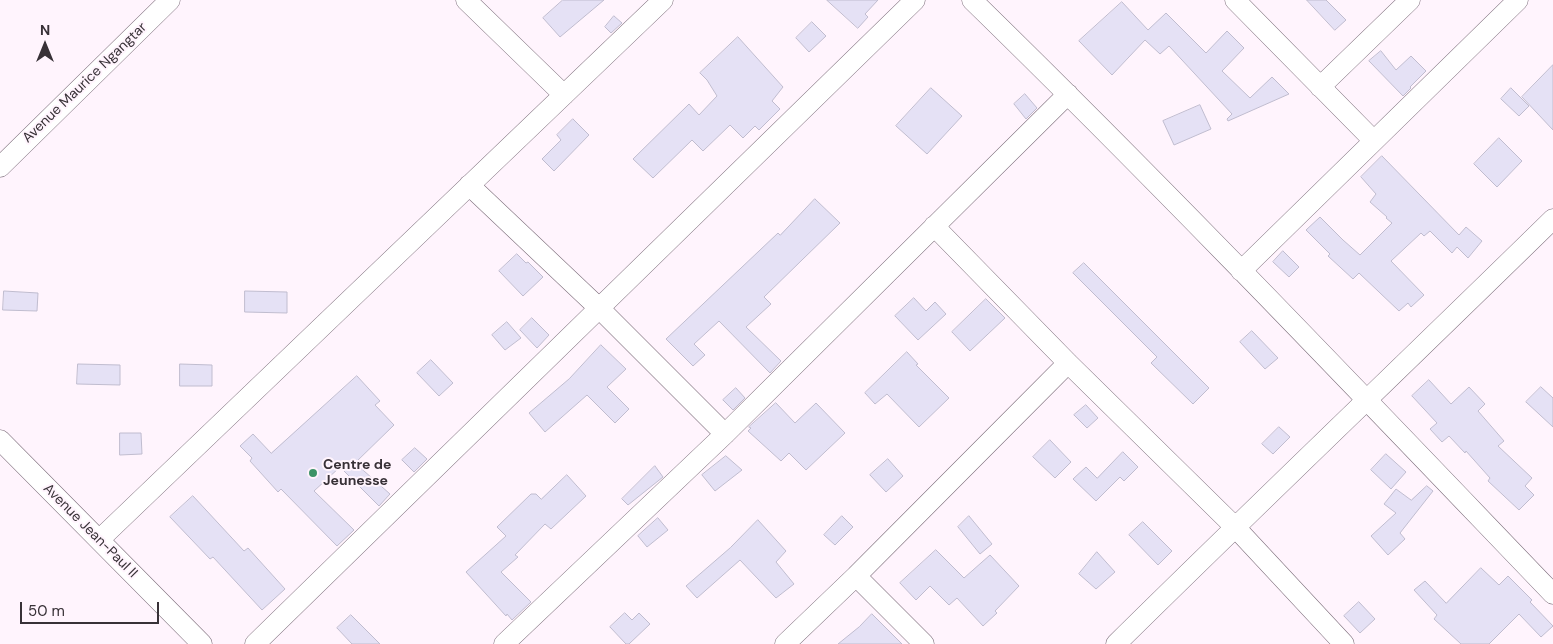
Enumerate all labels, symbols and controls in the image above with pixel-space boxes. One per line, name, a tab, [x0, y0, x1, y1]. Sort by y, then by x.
street label: Avenue Maurice Ngangtar	[19, 19, 151, 147]
north arrow	[20, 20, 70, 70]
place label: Centre de Jeunesse	[323, 457, 391, 490]
marker: Centre de Jeunesse	[307, 467, 319, 479]
street label: Avenue Jean-Paul II	[39, 480, 141, 582]
scale bar	[22, 592, 161, 624]
text: 50 m	[28, 601, 65, 621]

